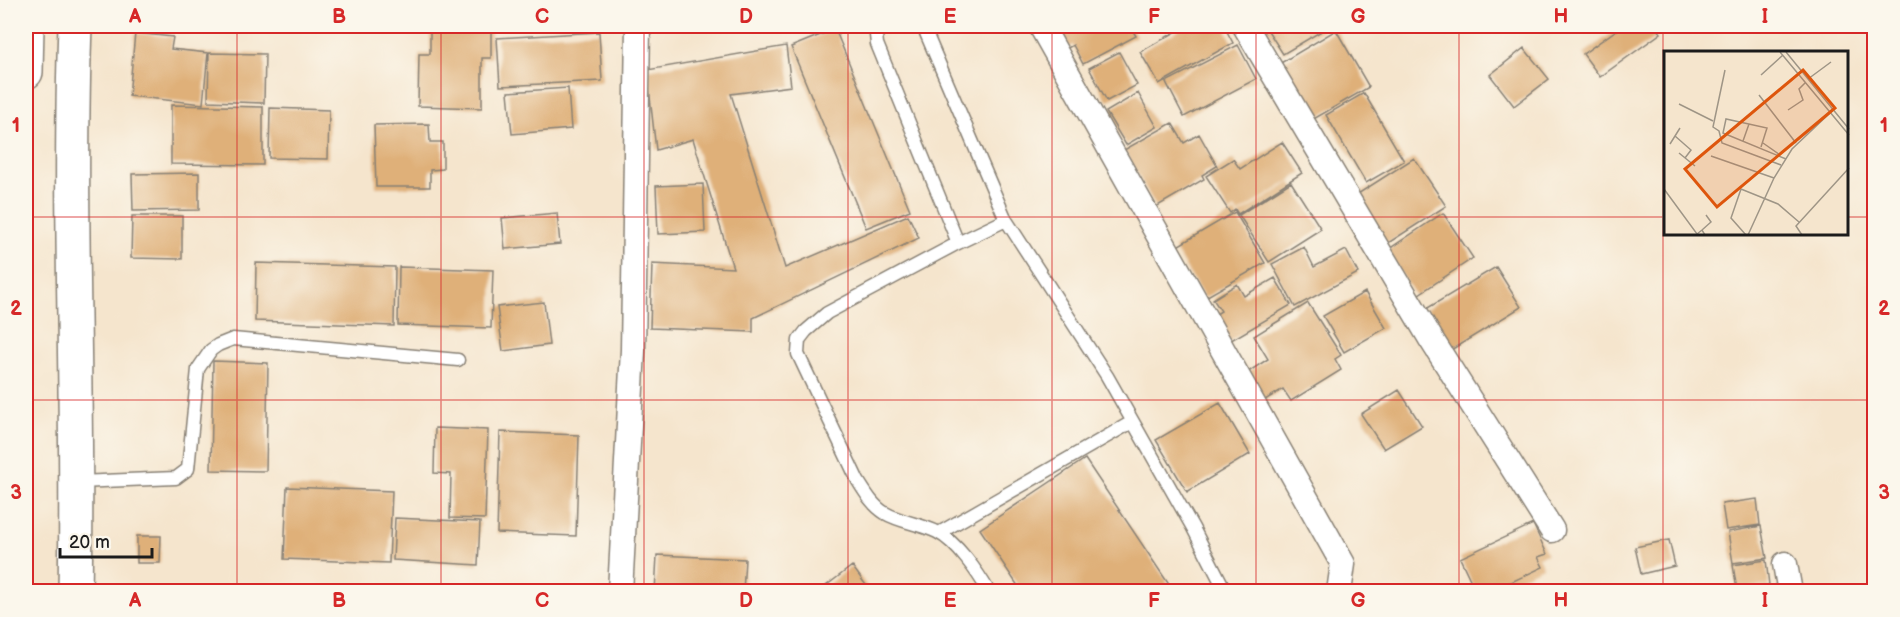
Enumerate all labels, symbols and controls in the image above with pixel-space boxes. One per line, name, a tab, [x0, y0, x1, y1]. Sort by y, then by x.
text: A	[128, 5, 142, 29]
text: B	[332, 5, 346, 29]
text: C	[535, 5, 549, 29]
text: D	[739, 5, 753, 29]
text: E	[944, 5, 957, 29]
text: F	[1148, 5, 1160, 29]
text: G	[1351, 5, 1366, 29]
text: H	[1554, 5, 1568, 29]
text: I	[1762, 5, 1768, 29]
inset map	[1664, 51, 1849, 236]
text: 1	[12, 114, 20, 138]
text: 1	[1880, 114, 1888, 138]
text: 2	[10, 297, 22, 321]
text: 2	[1878, 297, 1890, 321]
text: 3	[10, 481, 22, 505]
text: 3	[1878, 481, 1890, 505]
scale bar	[60, 521, 152, 559]
text: 20 m	[69, 532, 110, 553]
text: A	[128, 589, 142, 613]
text: B	[332, 589, 346, 613]
text: C	[535, 589, 549, 613]
text: D	[739, 589, 753, 613]
text: E	[944, 589, 957, 613]
text: F	[1148, 589, 1160, 613]
text: G	[1351, 589, 1366, 613]
text: H	[1554, 589, 1568, 613]
text: I	[1762, 589, 1768, 613]

